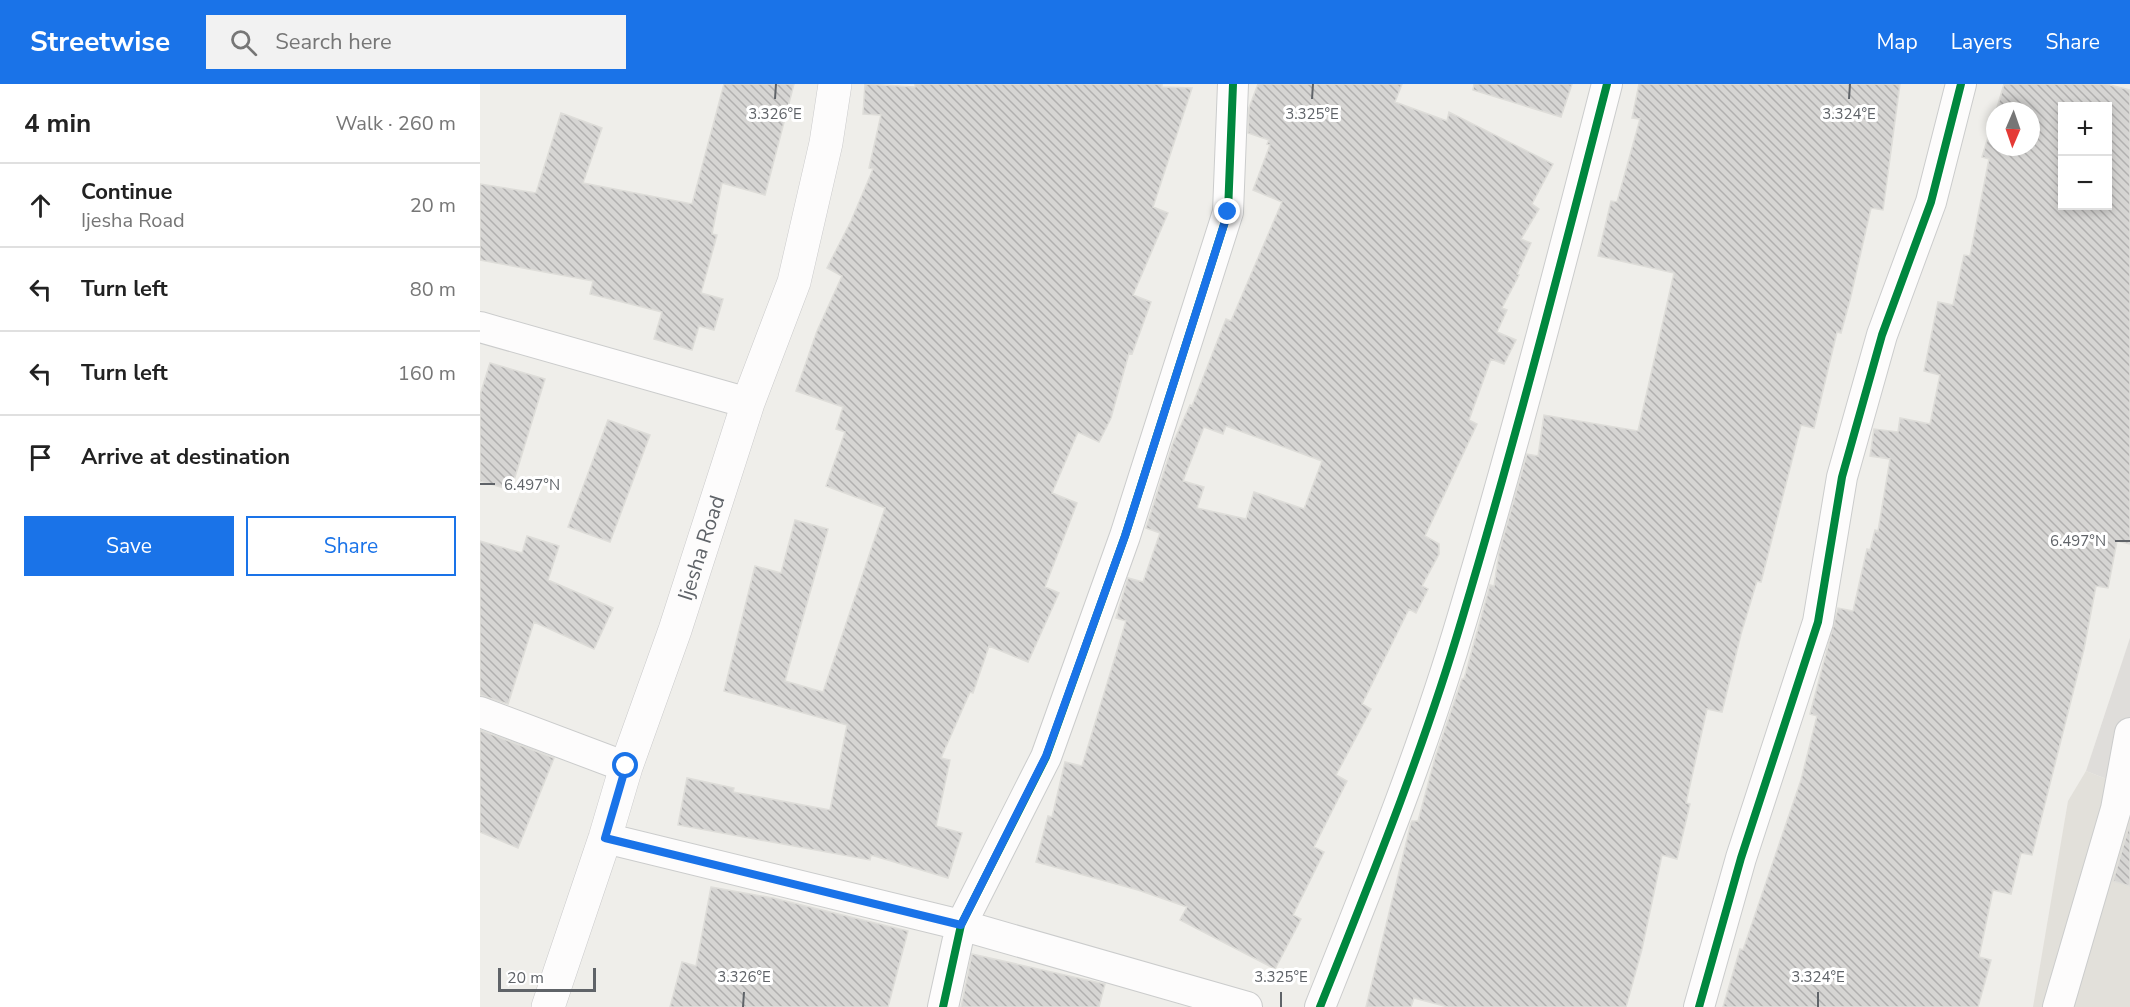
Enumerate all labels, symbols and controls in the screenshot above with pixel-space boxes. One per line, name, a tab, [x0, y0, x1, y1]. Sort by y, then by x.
search box	[206, 15, 626, 69]
text: Streetwise	[30, 23, 170, 61]
icon: search	[227, 26, 260, 59]
text: Search here	[275, 27, 392, 57]
text: Map	[1876, 28, 1918, 56]
text: Layers	[1951, 28, 2012, 56]
text: Share	[2045, 28, 2100, 56]
north arrow	[1986, 102, 2040, 156]
map controls	[2058, 102, 2112, 210]
button: +	[2058, 102, 2112, 156]
text: 3.326°E	[748, 104, 802, 124]
text: 3.325°E	[1285, 104, 1339, 124]
text: 3.324°E	[1822, 104, 1876, 124]
text: 4 min	[24, 106, 91, 141]
text: Walk · 260 m	[336, 110, 456, 137]
button: −	[2058, 156, 2112, 210]
text: Continue	[81, 177, 172, 207]
icon: ahead	[24, 189, 57, 222]
text: 20 m	[410, 192, 456, 219]
route end	[1214, 198, 1240, 224]
text: Ijesha Road	[81, 207, 185, 234]
icon: left	[24, 273, 57, 306]
text: Turn left	[81, 274, 168, 304]
text: 80 m	[410, 276, 456, 303]
icon: left	[24, 357, 57, 390]
text: Turn left	[81, 358, 168, 388]
text: 160 m	[398, 360, 456, 387]
icon: arrive	[24, 441, 57, 474]
text: Arrive at destination	[81, 442, 290, 472]
text: 6.497°N	[504, 475, 560, 495]
street label: Ijesha Road	[671, 492, 731, 604]
button: Save	[24, 516, 234, 576]
button: Share	[246, 516, 456, 576]
text: 6.497°N	[2050, 531, 2106, 551]
route start	[612, 752, 638, 778]
scale bar	[498, 965, 596, 992]
text: 20 m	[507, 967, 544, 989]
text: 3.326°E	[717, 967, 771, 987]
text: 3.325°E	[1254, 967, 1308, 987]
text: 3.324°E	[1791, 967, 1845, 987]

